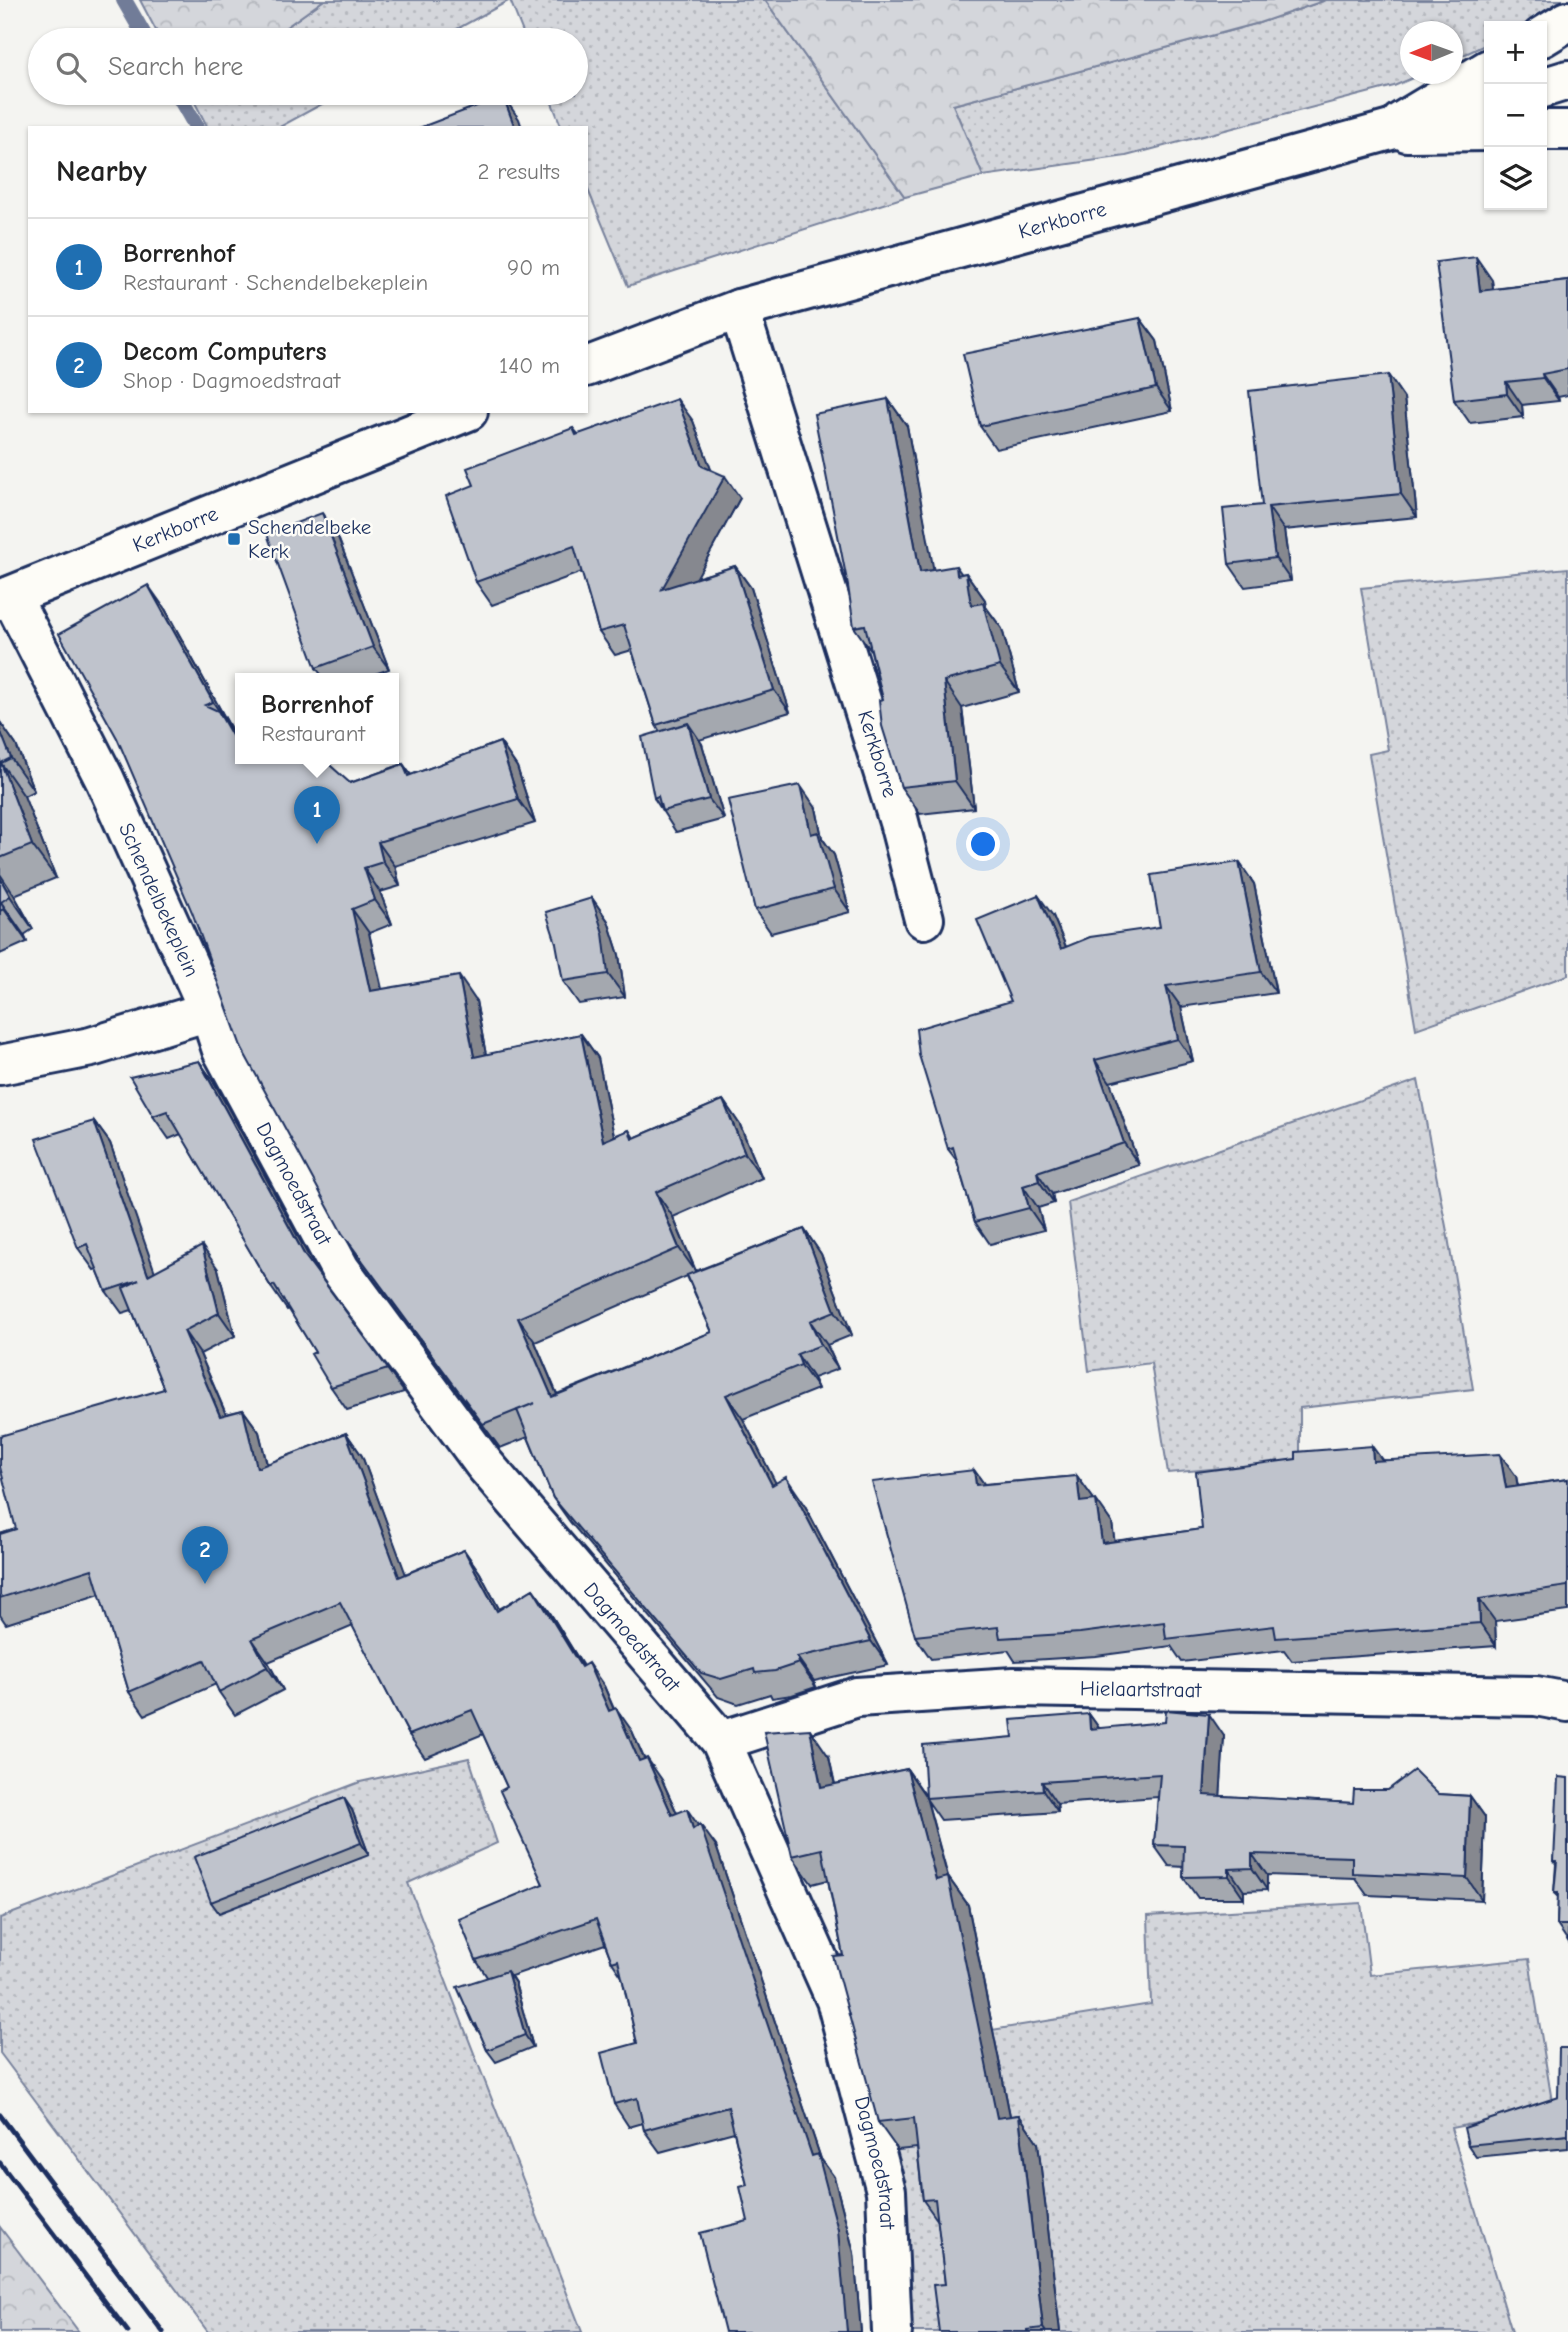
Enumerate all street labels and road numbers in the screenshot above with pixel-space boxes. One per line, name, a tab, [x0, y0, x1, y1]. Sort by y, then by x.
street label: Kerkborre	[1016, 197, 1109, 244]
street label: Kerkborre	[129, 501, 221, 557]
street label: Kerkborre	[853, 707, 903, 800]
street label: Schendelbekeplein	[114, 819, 204, 980]
street label: Dagmoedstraat	[251, 1118, 337, 1250]
street label: Dagmoedstraat	[579, 1578, 686, 1697]
street label: Hielaartstraat	[1080, 1676, 1203, 1702]
street label: Dagmoedstraat	[850, 2094, 900, 2231]

